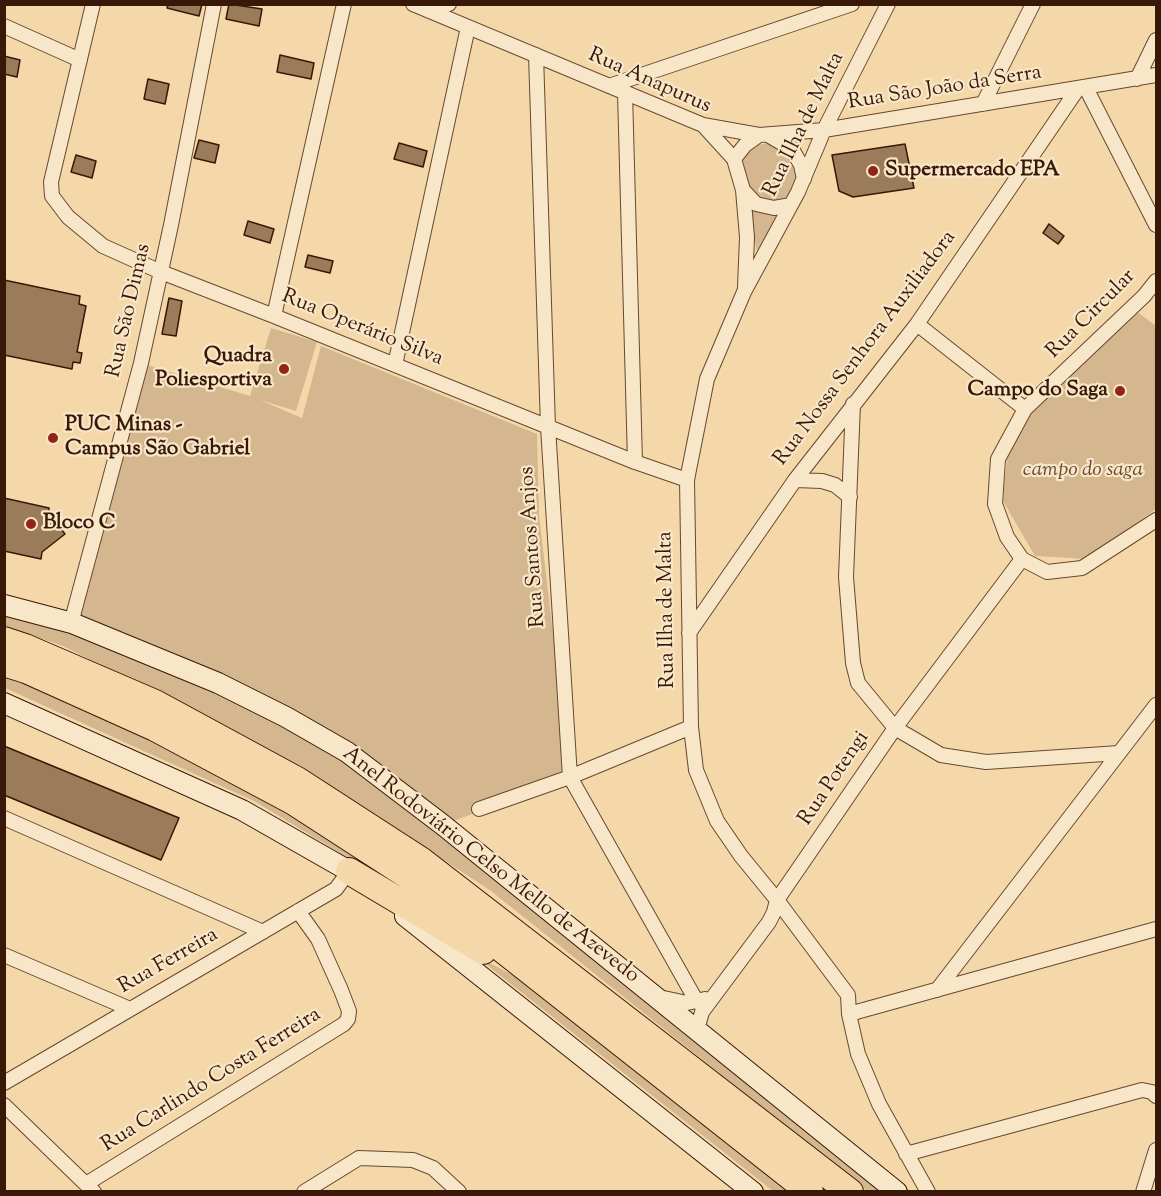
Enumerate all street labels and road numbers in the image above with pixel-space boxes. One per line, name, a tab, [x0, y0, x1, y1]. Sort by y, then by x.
street label: Rua Anapurus	[584, 44, 714, 120]
street label: Rua Ilha de Malta	[759, 49, 851, 201]
street label: Rua São João da Serra	[847, 61, 1043, 117]
street label: Rua Nossa Senhora Auxiliadora	[769, 227, 963, 471]
street label: Rua São Dimas	[102, 242, 158, 380]
street label: Rua Circular	[1042, 265, 1142, 365]
street label: Rua Operário Silva	[278, 285, 446, 373]
street label: Rua Santos Anjos	[516, 466, 552, 628]
street label: Rua Ilha de Malta	[654, 531, 682, 689]
street label: Rua Potengi	[794, 727, 876, 831]
street label: Anel Rodoviário Celso Mello de Azevedo	[337, 742, 643, 990]
street label: Rua Ferreira	[115, 923, 223, 1001]
street label: Rua Carlindo Costa Ferreira	[98, 1003, 326, 1159]

